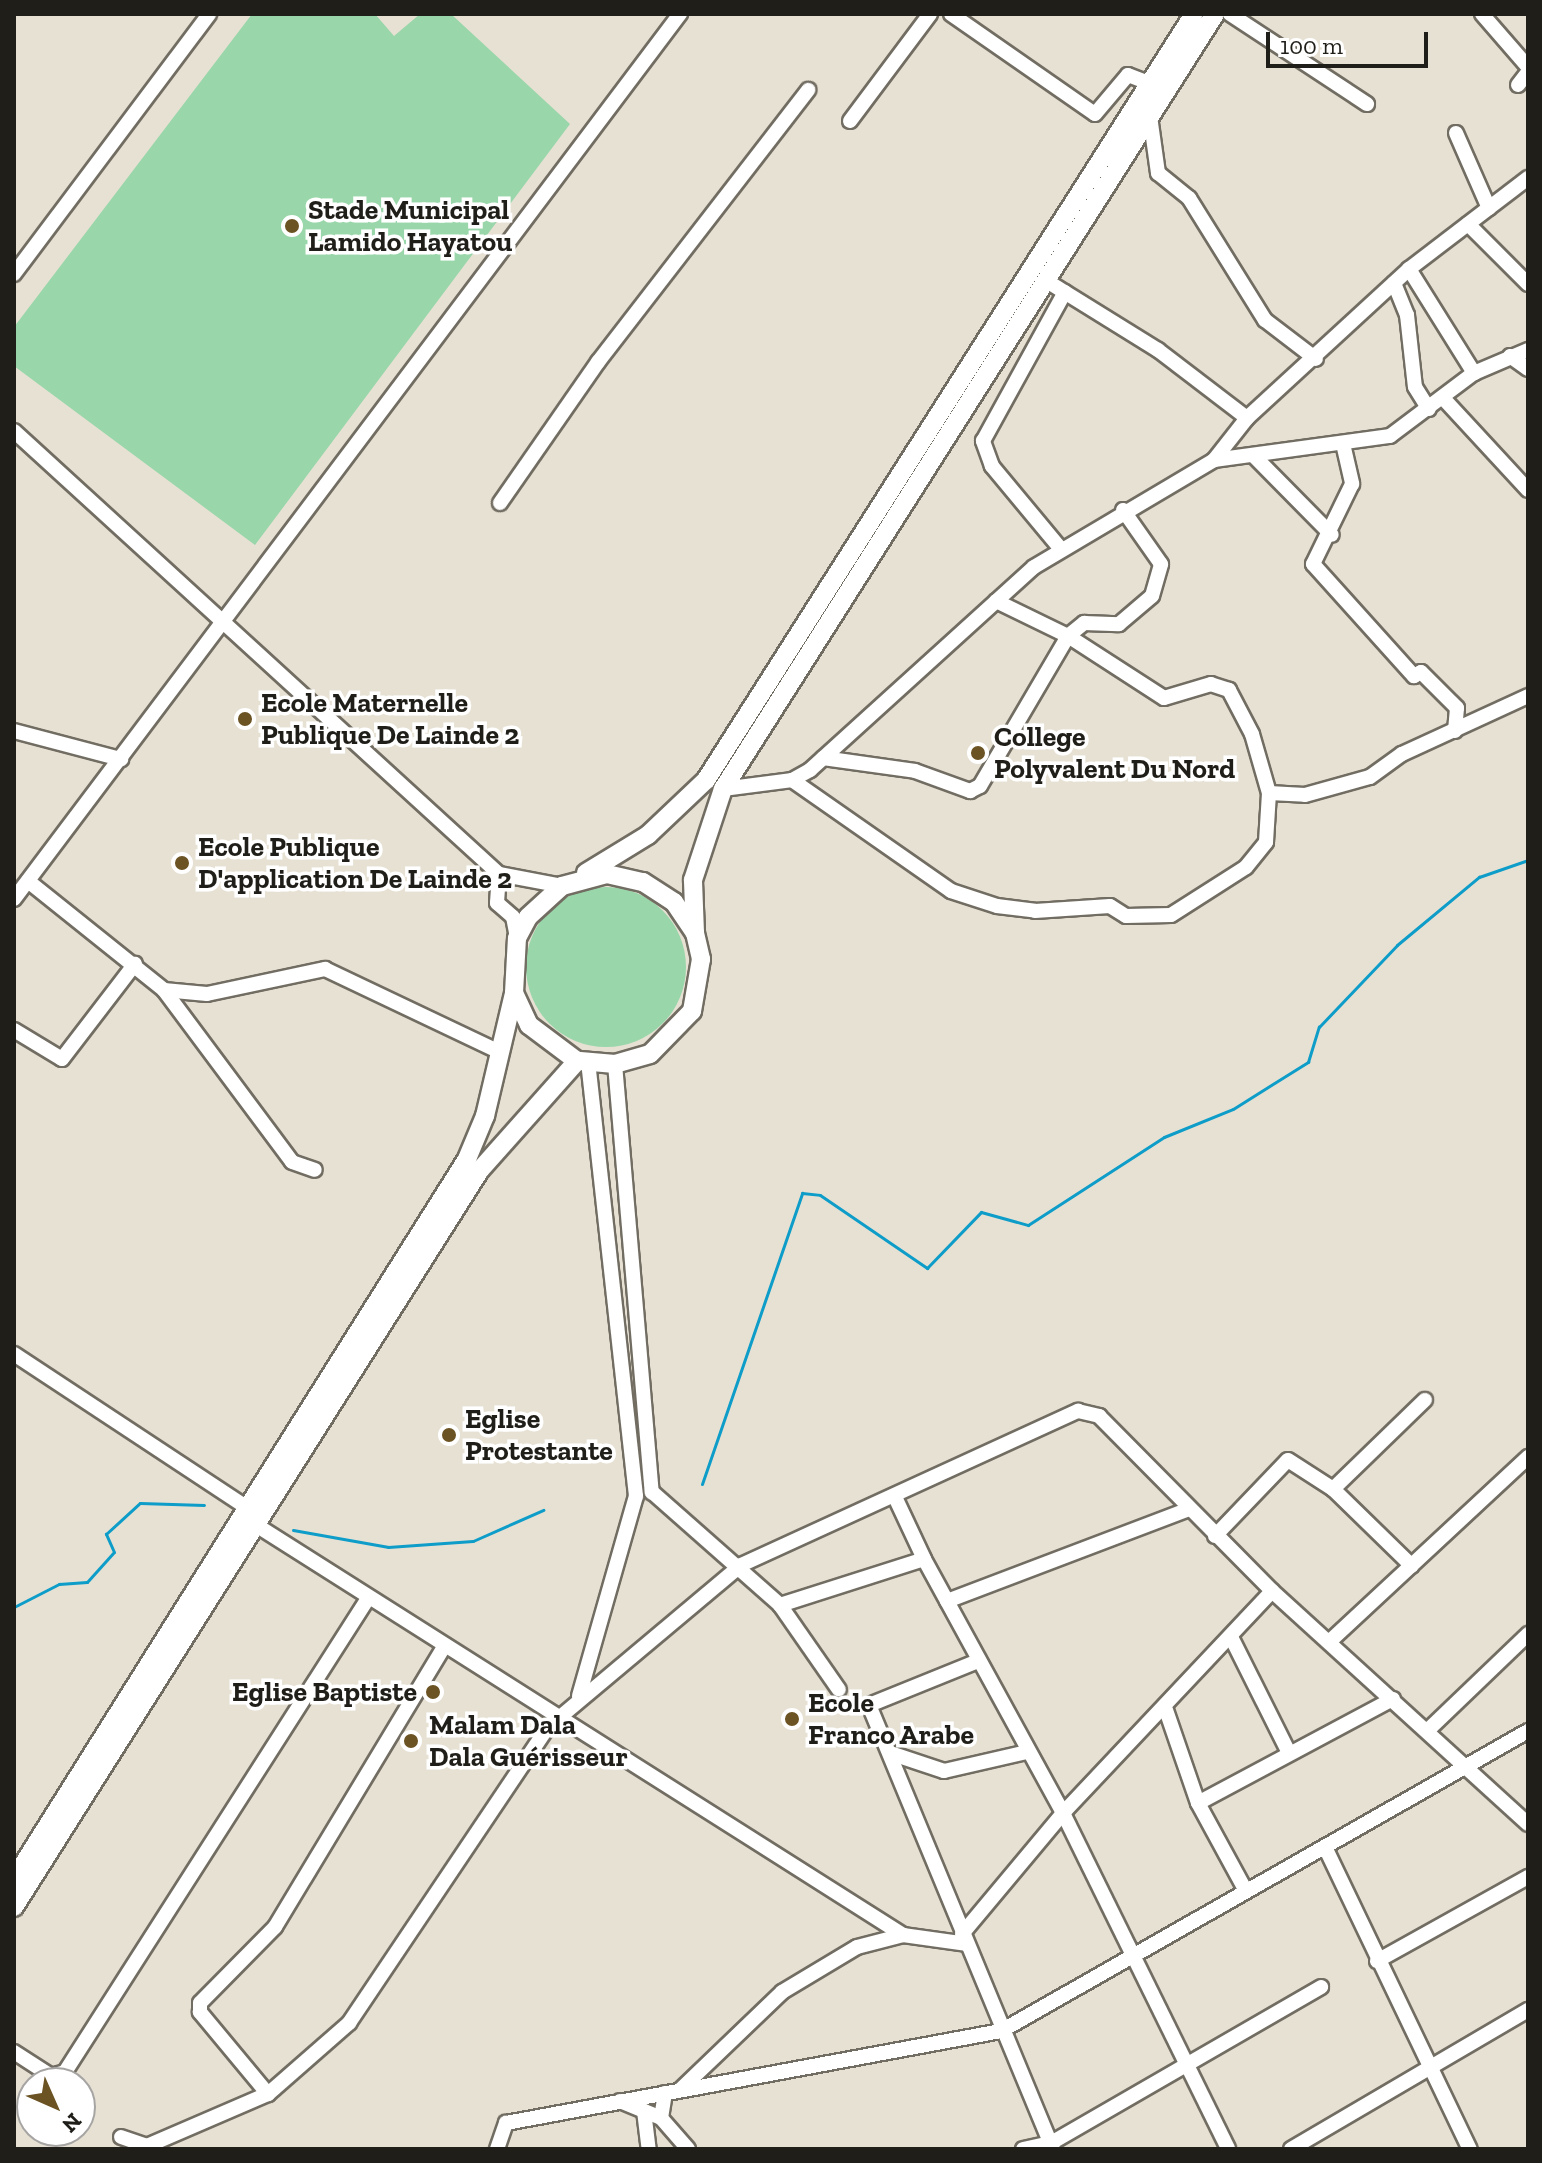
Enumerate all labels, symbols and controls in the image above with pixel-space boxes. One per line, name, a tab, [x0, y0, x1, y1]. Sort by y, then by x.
scale bar	[1270, 16, 1432, 66]
text: 100 m	[1280, 31, 1343, 60]
place label: Stade Municipal Lamido Hayatou	[308, 193, 512, 259]
marker: Stade Municipal Lamido Hayatou	[283, 217, 301, 235]
place label: Ecole Maternelle Publique De Lainde 2	[261, 686, 519, 752]
marker: Ecole Maternelle Publique De Lainde 2	[236, 710, 254, 728]
place label: College Polyvalent Du Nord	[994, 720, 1235, 786]
marker: College Polyvalent Du Nord	[969, 744, 987, 762]
place label: Ecole Publique D'application De Lainde 2	[198, 830, 512, 896]
marker: Ecole Publique D'application De Lainde 2	[173, 854, 191, 872]
place label: Eglise Protestante	[465, 1402, 613, 1468]
marker: Eglise Protestante	[440, 1426, 458, 1444]
place label: Eglise Baptiste	[232, 1675, 417, 1709]
marker: Eglise Baptiste	[424, 1683, 442, 1701]
place label: Ecole Franco Arabe	[808, 1686, 975, 1752]
place label: Malam Dala Dala Guérisseur	[429, 1708, 628, 1774]
marker: Ecole Franco Arabe	[783, 1710, 801, 1728]
marker: Malam Dala Dala Guérisseur	[400, 1730, 422, 1752]
north arrow	[16, 2067, 96, 2147]
text: N	[56, 2107, 87, 2138]

